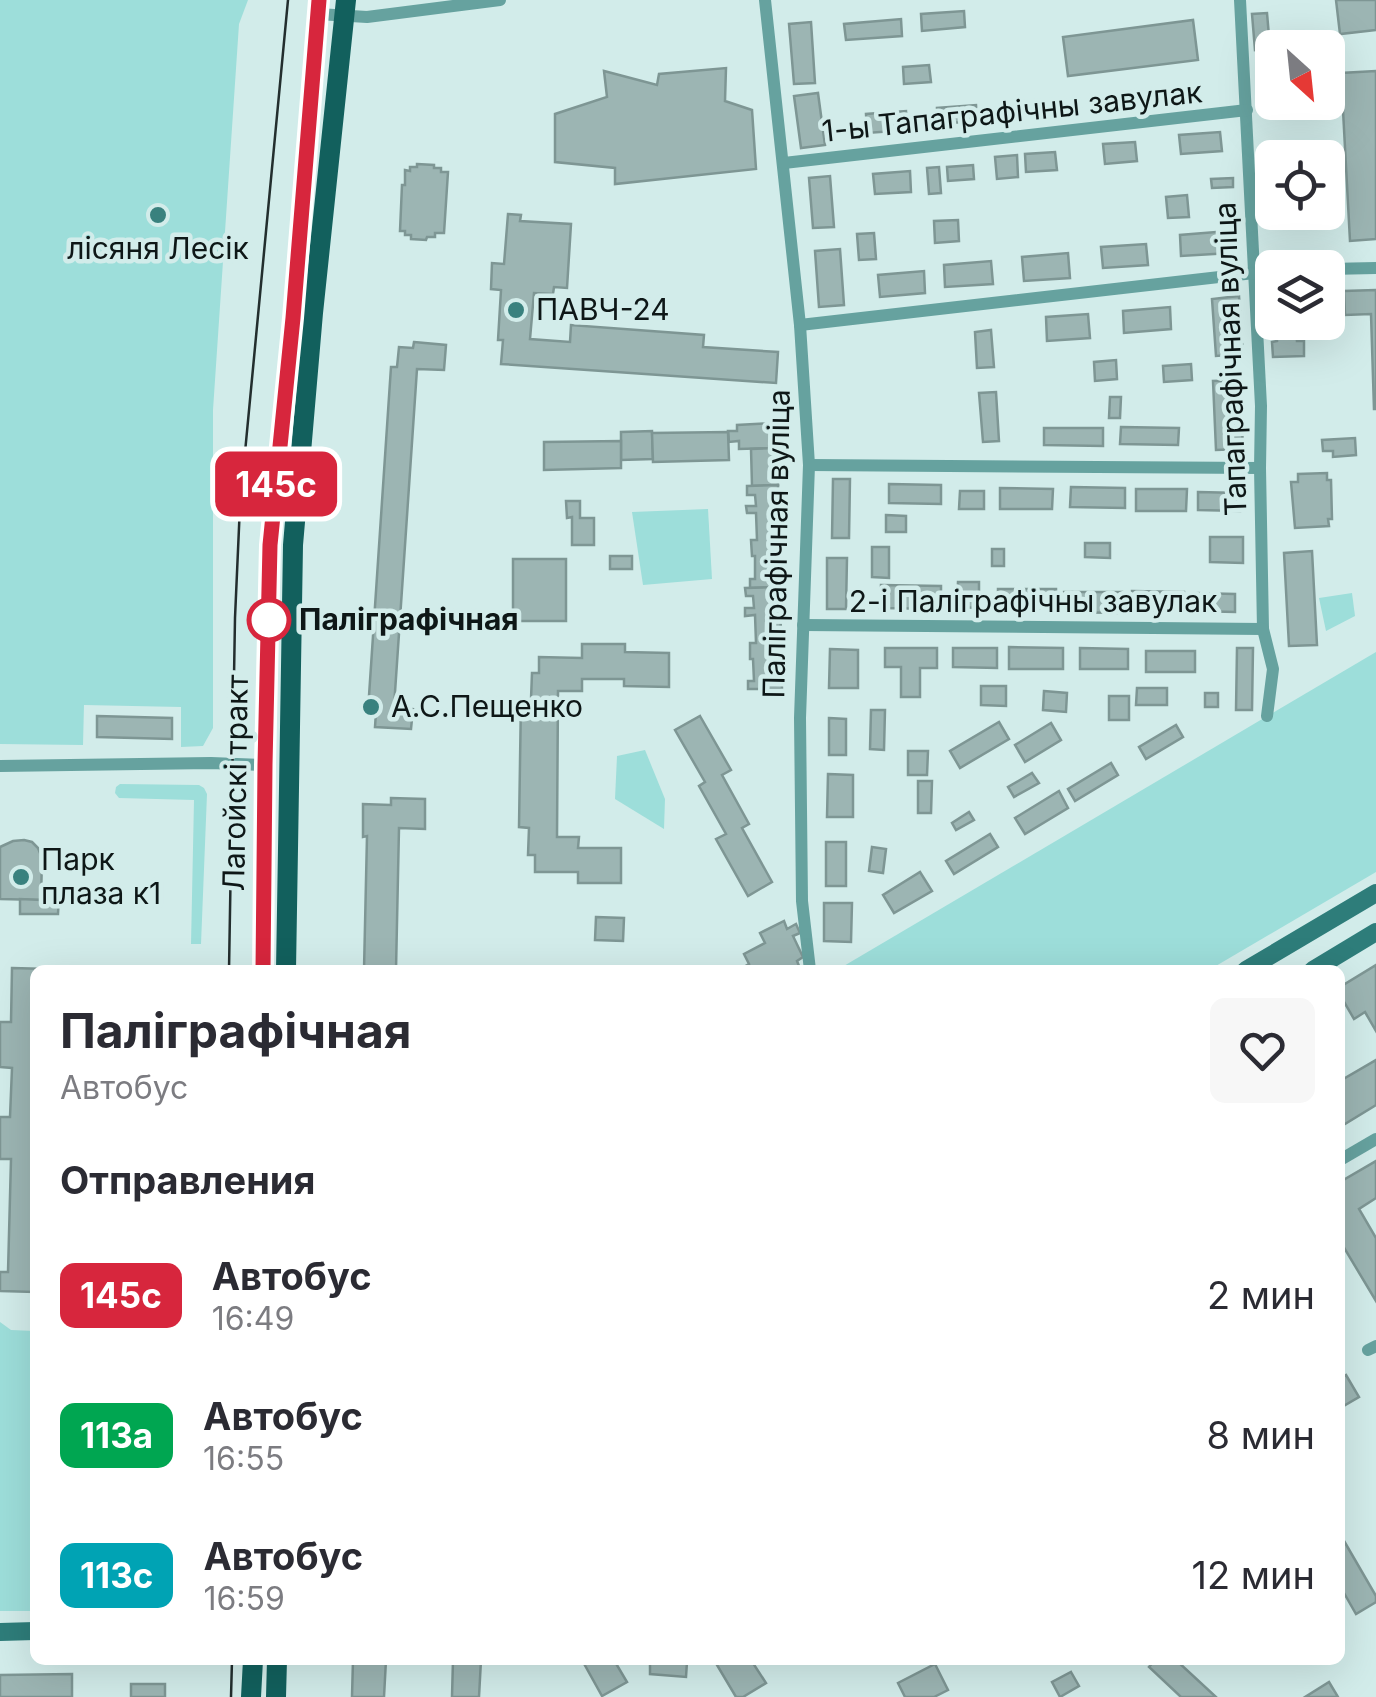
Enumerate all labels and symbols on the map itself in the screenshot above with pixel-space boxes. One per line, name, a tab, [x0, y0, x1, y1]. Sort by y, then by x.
north arrow	[1255, 30, 1345, 120]
street label: 1-ы Тапаграфічны завулак	[820, 73, 1204, 149]
street label: Тапаграфічная вуліца	[1207, 201, 1253, 517]
marker: лісяня Лесік	[147, 204, 169, 226]
place label: лісяня Лесік	[67, 230, 249, 266]
place label: ПАВЧ-24	[536, 291, 670, 327]
marker: ПАВЧ-24	[505, 299, 527, 321]
street label: Паліграфічная вуліца	[755, 389, 797, 699]
line badge: 145с	[206, 452, 346, 516]
street label: 2-і Паліграфічны завулак	[849, 583, 1217, 619]
marker: Паліграфічная	[248, 599, 290, 641]
place label: Паліграфічная	[299, 601, 519, 637]
street label: Лагойскі тракт	[215, 674, 255, 892]
place label: А.С.Пещенко	[391, 688, 583, 724]
marker: А.С.Пещенко	[360, 696, 382, 718]
place label: Парк плаза к1	[41, 841, 161, 911]
marker: Парк плаза к1	[10, 866, 32, 888]

